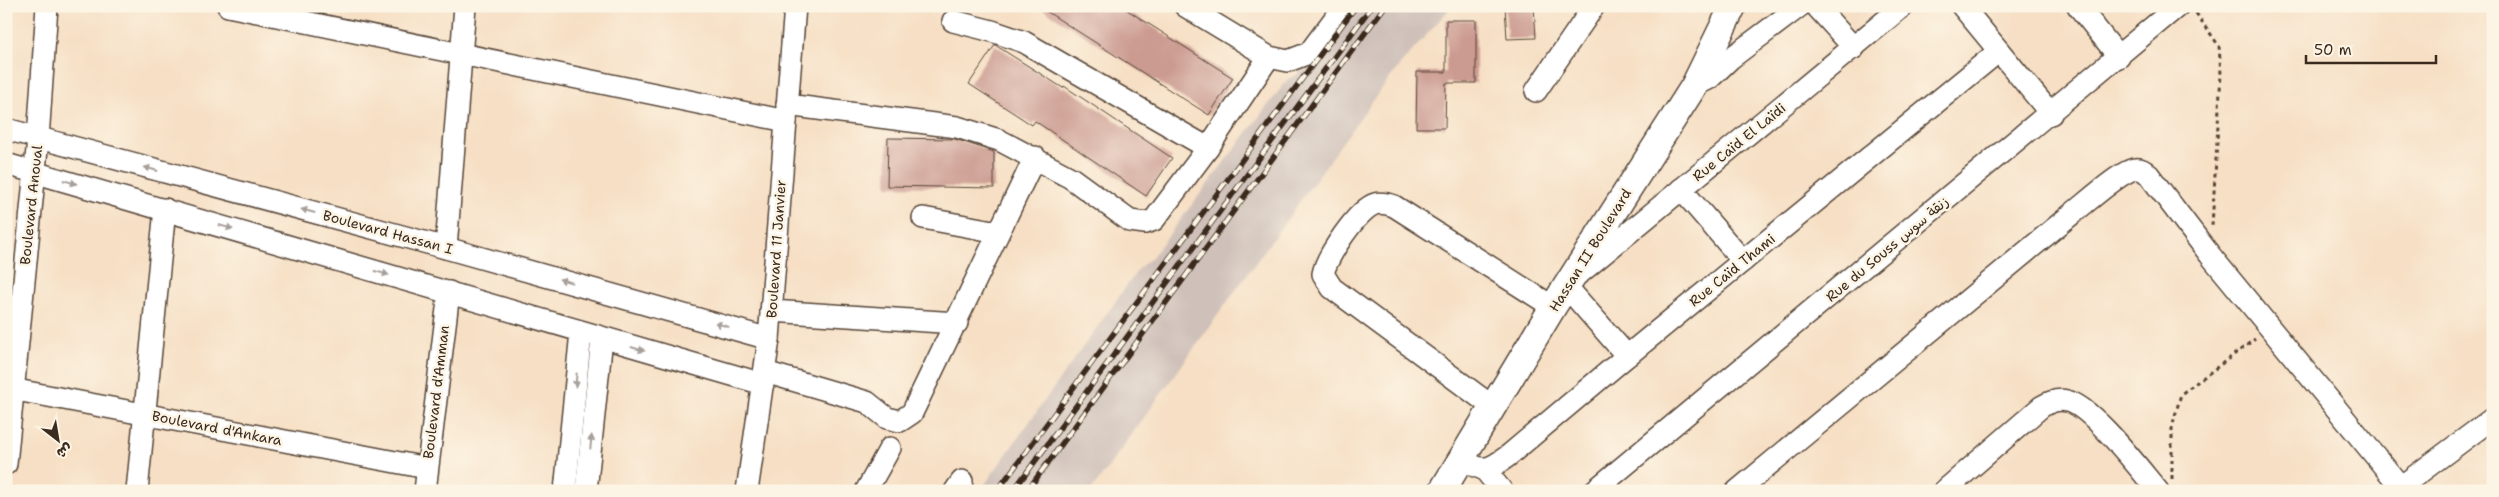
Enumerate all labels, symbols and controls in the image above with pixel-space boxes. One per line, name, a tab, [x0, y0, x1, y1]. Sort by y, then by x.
scale bar	[2306, 32, 2436, 64]
text: 50 m	[2314, 40, 2352, 60]
street label: Rue Caïd El Laïdi	[1689, 99, 1789, 185]
street label: Boulevard Anoual	[16, 144, 46, 266]
one-way arrow	[143, 165, 158, 173]
one-way arrow	[63, 178, 78, 186]
street label: Boulevard 11 Janvier	[762, 179, 790, 319]
street label: Hassan II Boulevard	[1545, 185, 1635, 315]
street label: Rue du Souss زنقة سوس	[1822, 192, 1952, 306]
street label: Boulevard Hassan I	[321, 206, 455, 258]
one-way arrow	[300, 207, 315, 215]
one-way arrow	[219, 224, 234, 232]
street label: Rue Caïd Thami	[1685, 230, 1779, 310]
one-way arrow	[374, 269, 390, 277]
one-way arrow	[558, 277, 573, 285]
one-way arrow	[715, 321, 730, 329]
street label: Boulevard d'Amman	[419, 324, 453, 460]
one-way arrow	[631, 345, 646, 353]
one-way arrow	[572, 373, 580, 389]
street label: Boulevard d'Ankara	[151, 407, 284, 449]
north arrow	[32, 414, 82, 464]
one-way arrow	[587, 434, 595, 450]
text: ش	[53, 439, 76, 463]

